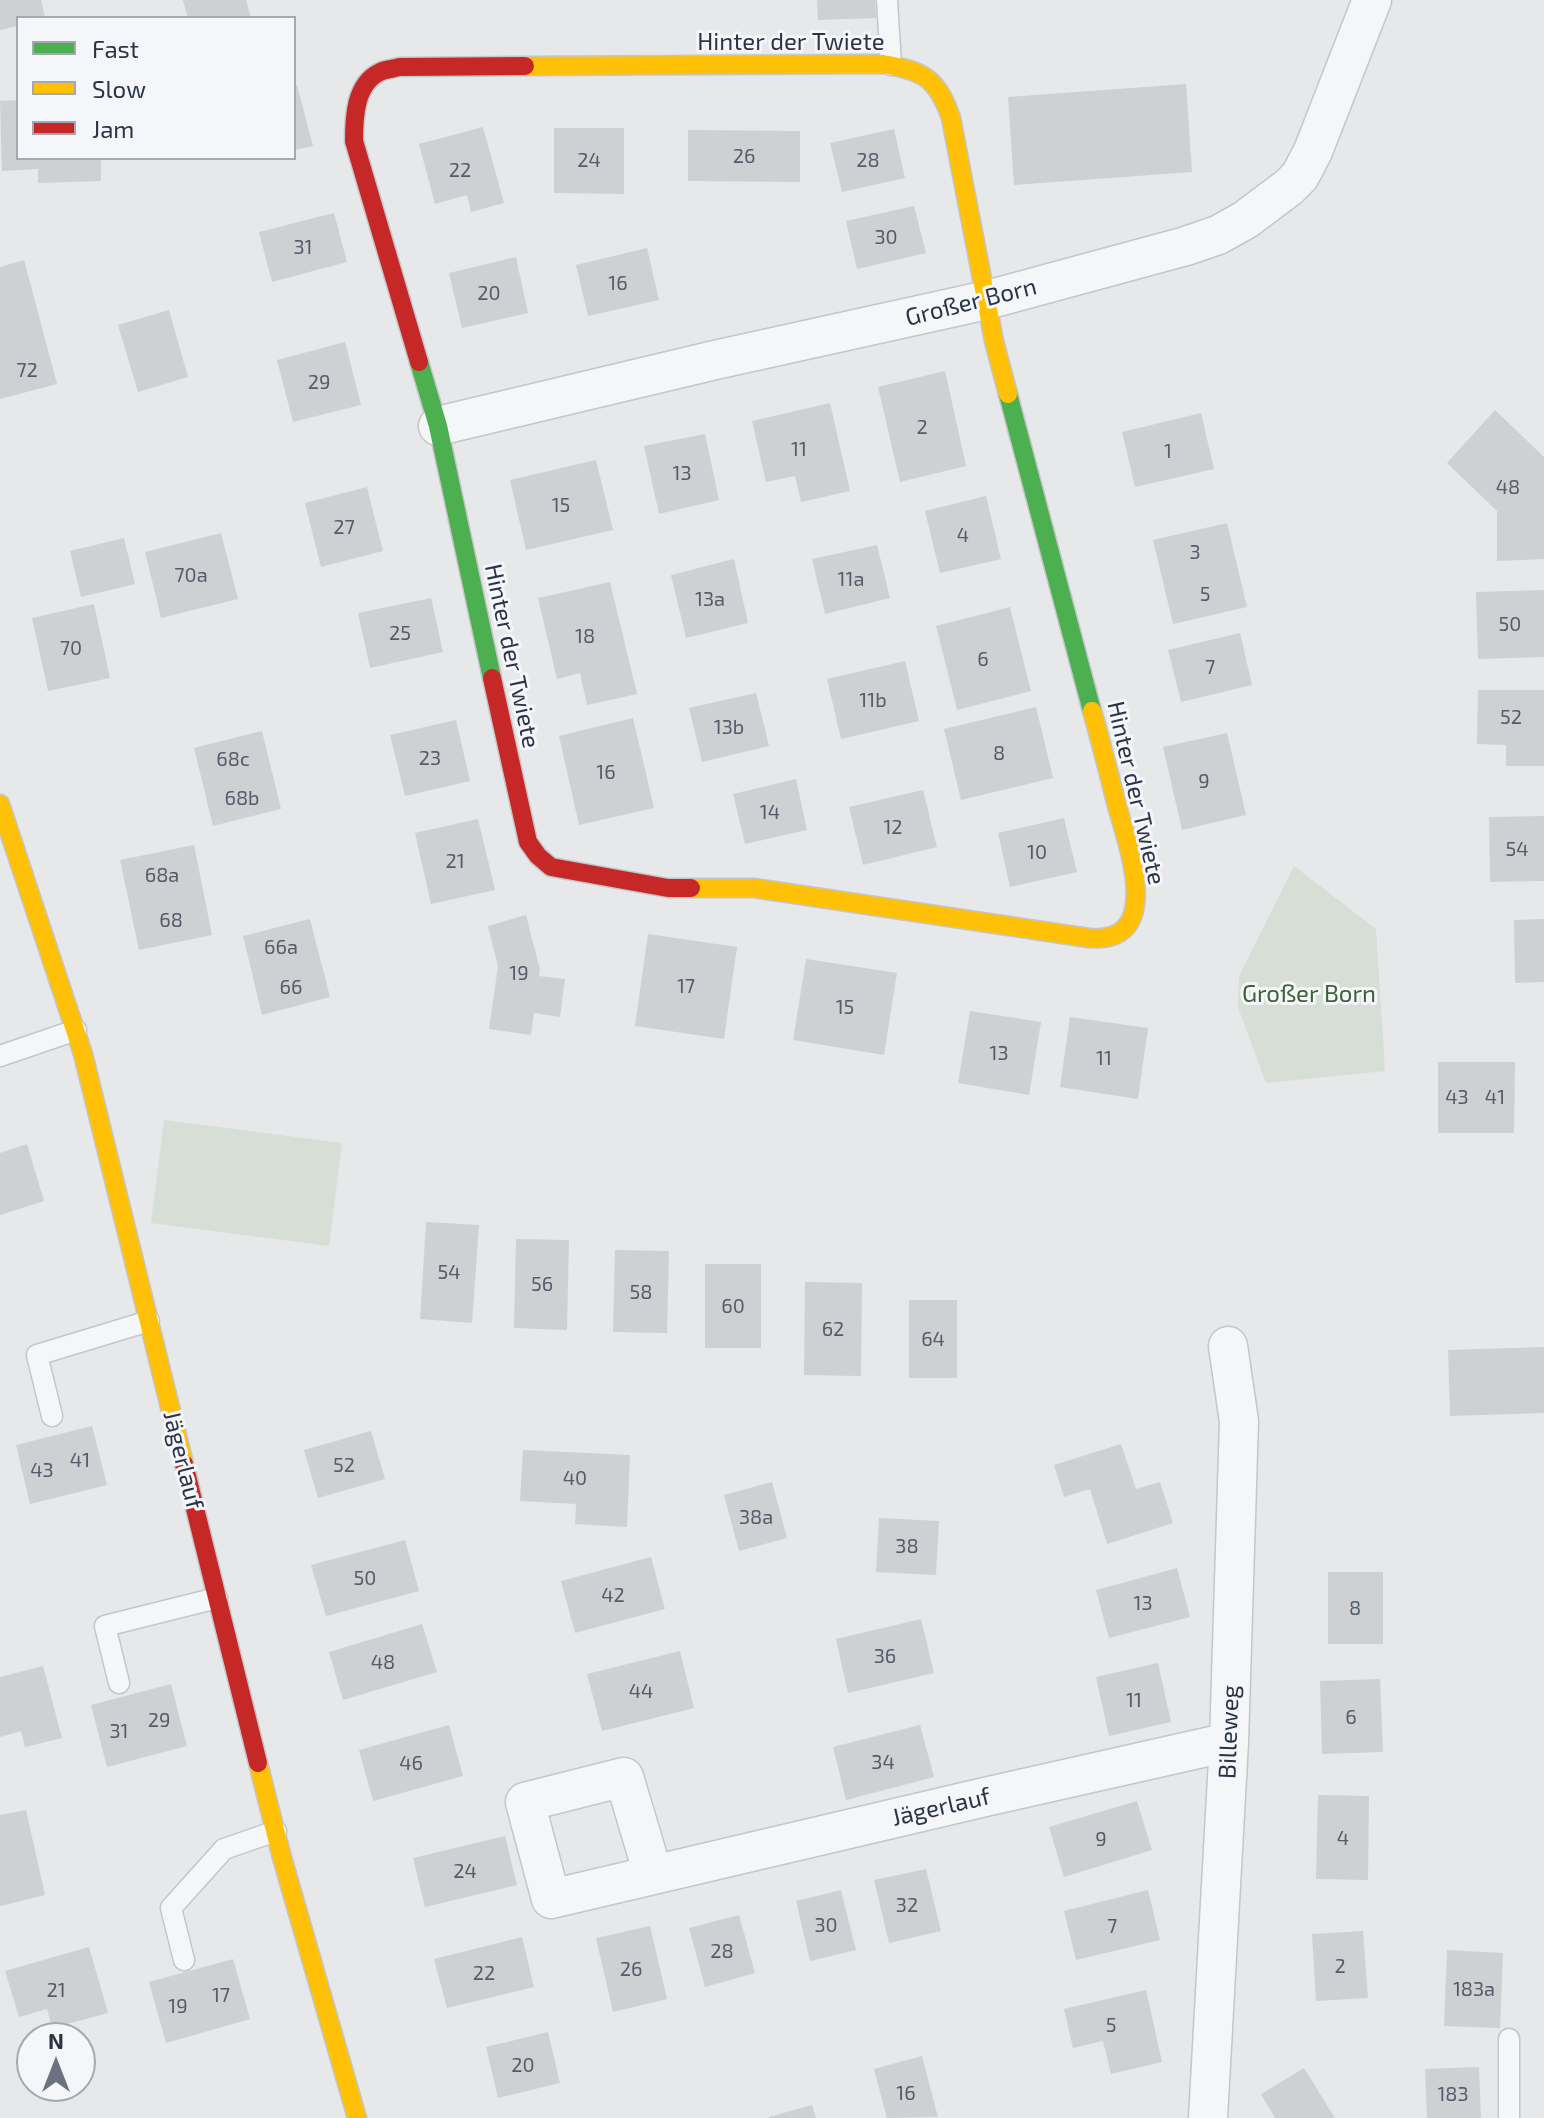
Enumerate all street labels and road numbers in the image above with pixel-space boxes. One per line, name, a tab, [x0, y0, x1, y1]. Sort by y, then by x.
street label: Hinter der Twiete	[697, 28, 885, 56]
street label: Großer Born	[902, 272, 1040, 332]
street label: Hinter der Twiete	[478, 561, 546, 751]
street label: Hinter der Twiete	[1101, 698, 1171, 888]
street label: Jägerlauf	[157, 1408, 209, 1512]
street label: Billeweg	[1213, 1685, 1245, 1779]
street label: Jägerlauf	[889, 1782, 993, 1832]

